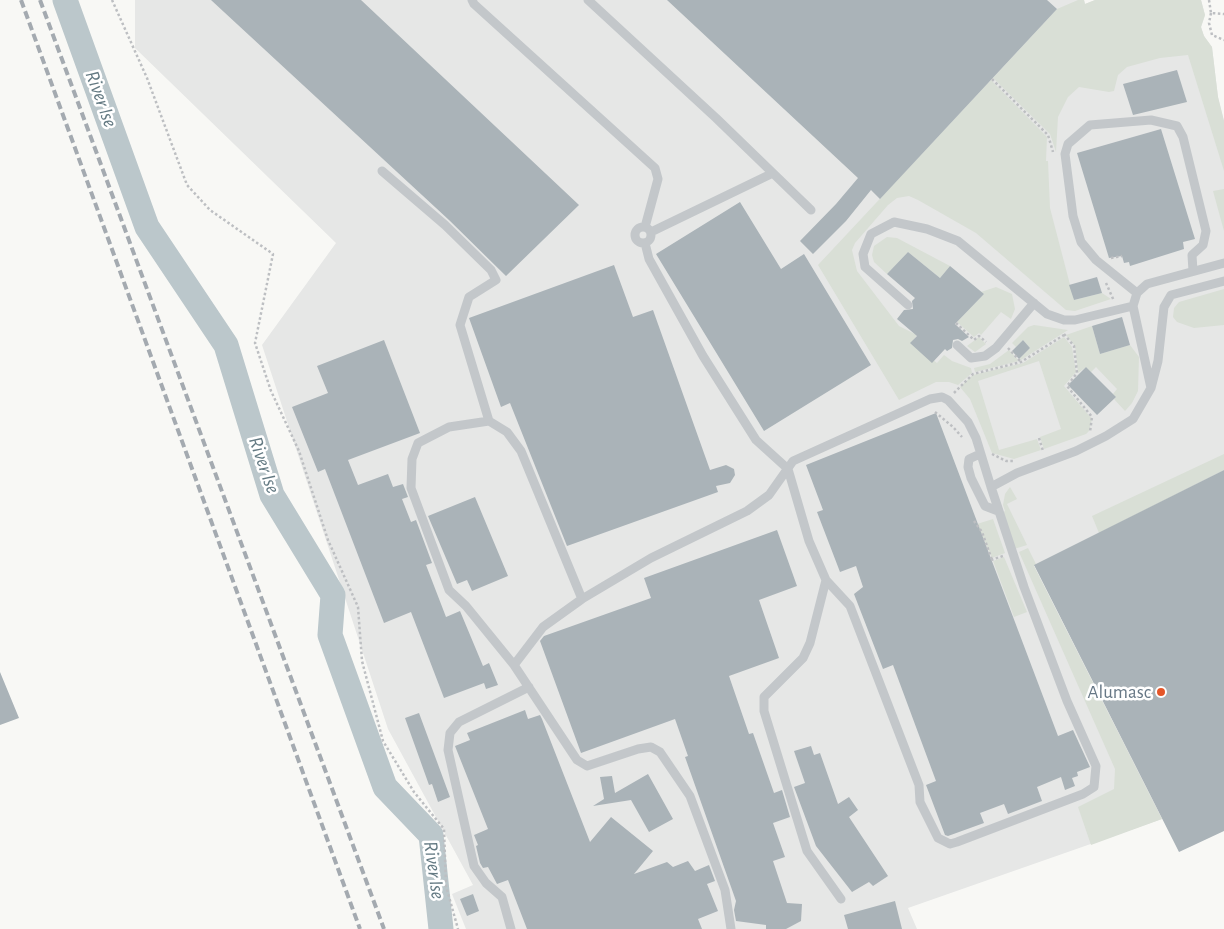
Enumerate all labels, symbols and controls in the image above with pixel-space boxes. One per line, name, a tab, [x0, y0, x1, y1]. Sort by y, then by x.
water label: River Ise	[80, 67, 122, 131]
water label: River Ise	[243, 433, 285, 497]
place label: Alumasc	[1088, 681, 1151, 703]
marker: Alumasc	[1155, 686, 1167, 698]
water label: River Ise	[418, 839, 450, 901]

